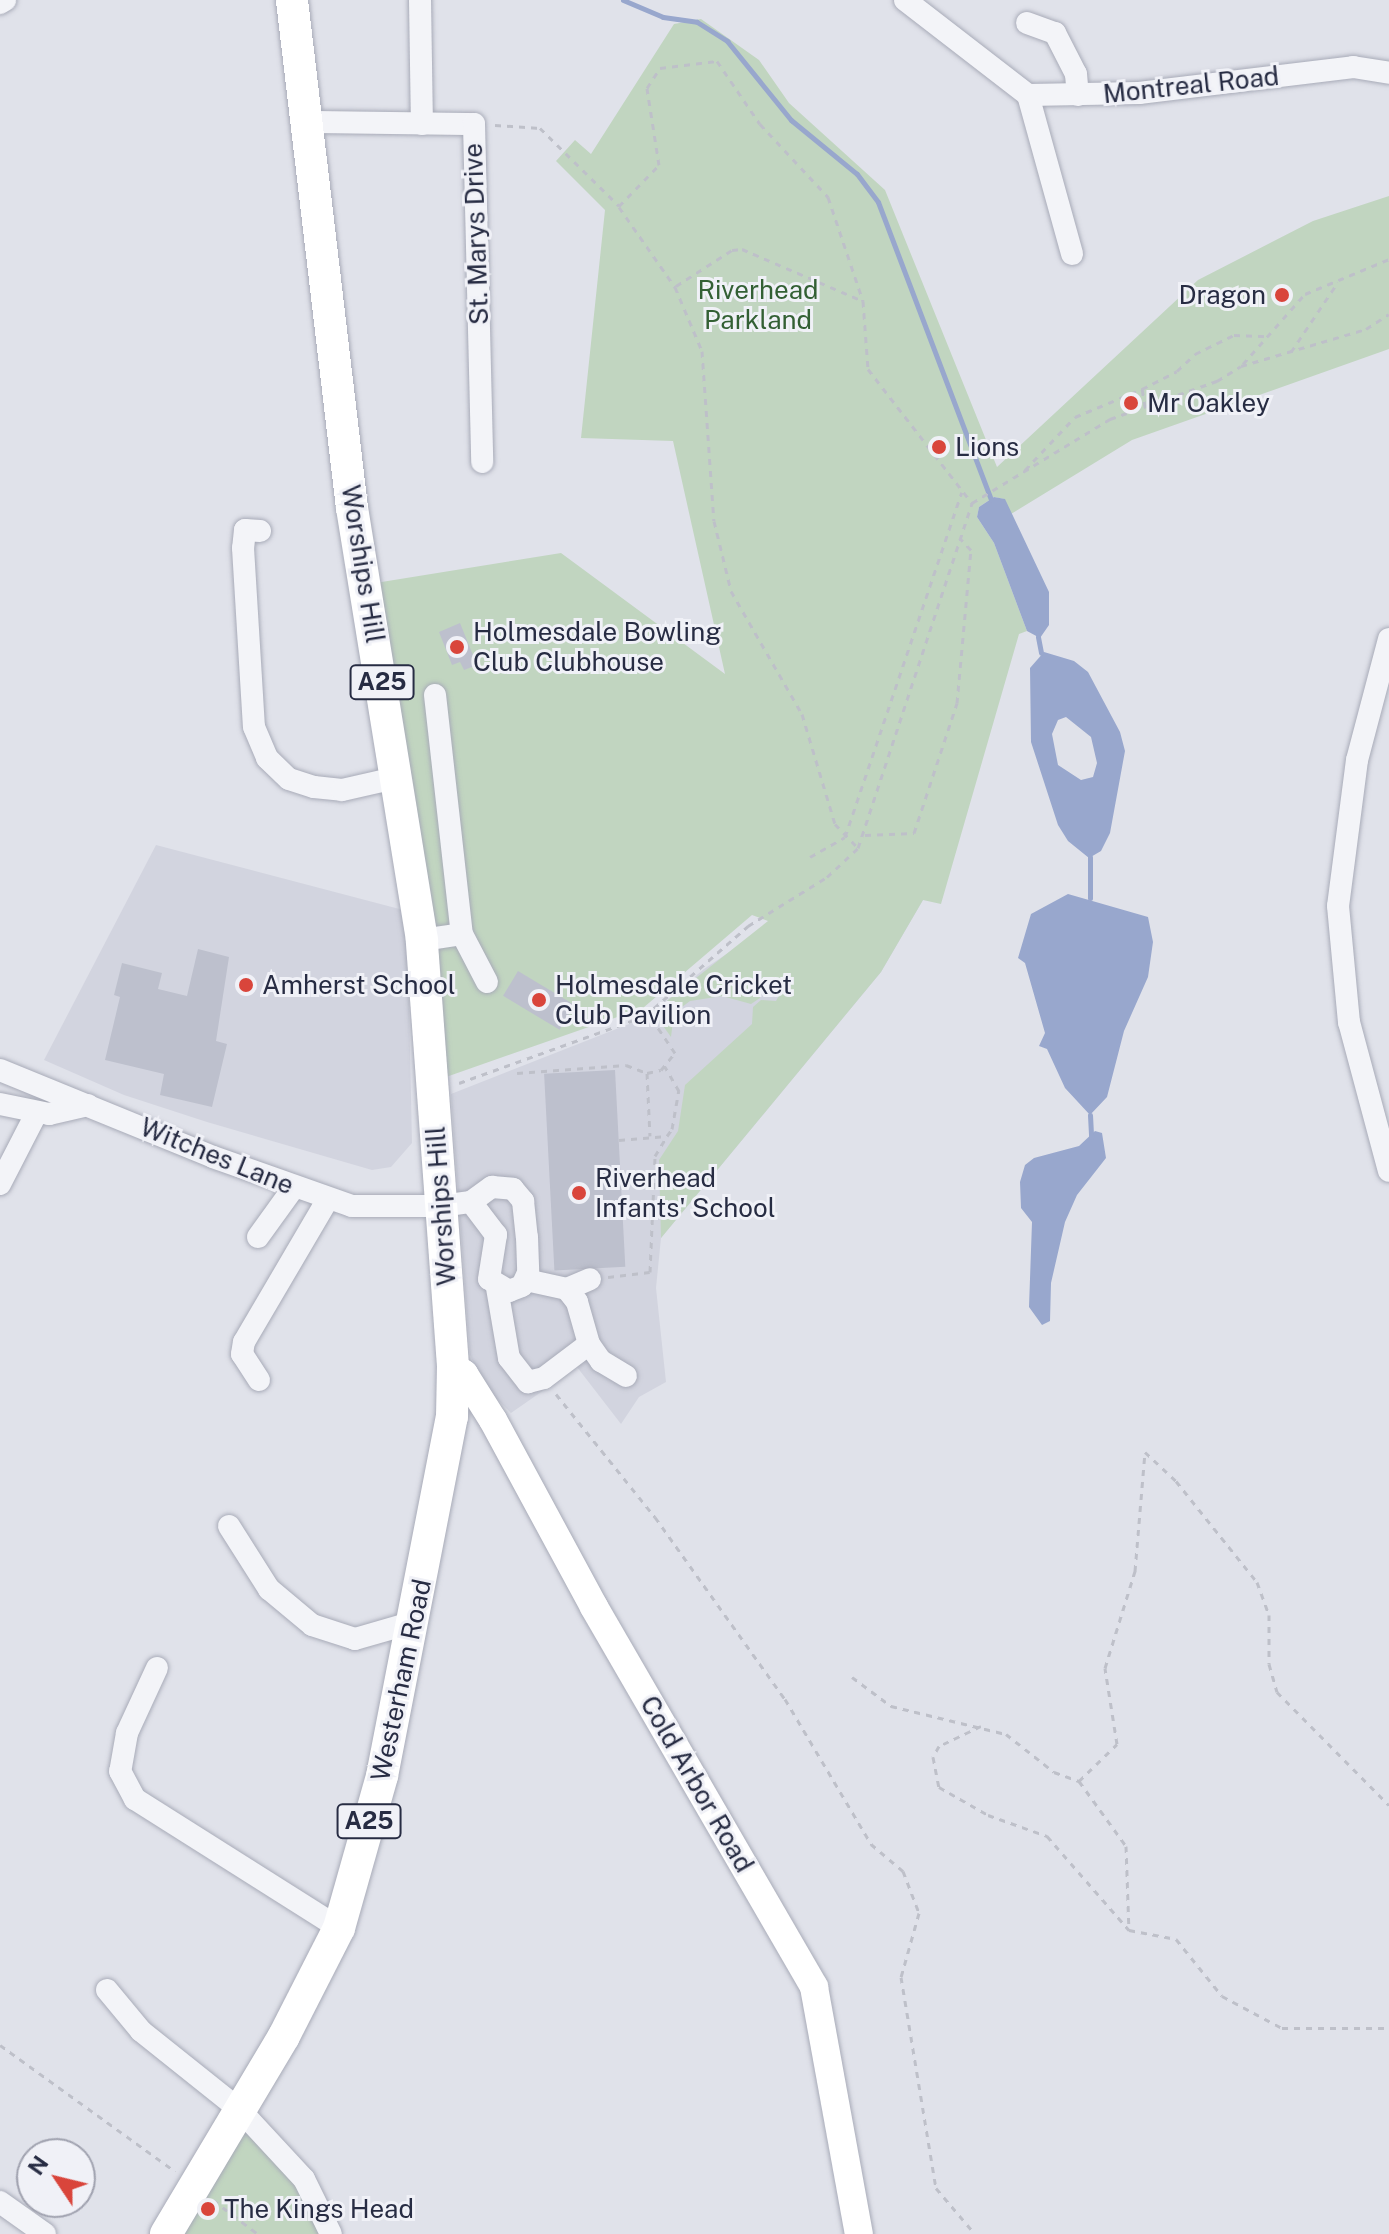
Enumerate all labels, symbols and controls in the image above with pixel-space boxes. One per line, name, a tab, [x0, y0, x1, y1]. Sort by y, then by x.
street label: Montreal Road	[1101, 60, 1281, 110]
street label: St. Marys Drive	[457, 142, 495, 326]
park label: Riverhead Parkland	[697, 274, 819, 336]
place label: Dragon	[1178, 279, 1266, 311]
marker: Dragon	[1273, 286, 1291, 304]
place label: Mr Oakley	[1147, 387, 1270, 419]
marker: Mr Oakley	[1122, 394, 1140, 412]
place label: Lions	[955, 431, 1019, 463]
marker: Lions	[930, 438, 948, 456]
street label: Worships Hill	[335, 483, 391, 645]
place label: Holmesdale Bowling Club Clubhouse	[473, 616, 722, 678]
marker: Holmesdale Bowling Club Clubhouse	[448, 638, 466, 656]
road number: A25	[348, 662, 416, 702]
place label: Amherst School	[262, 969, 456, 1001]
place label: Holmesdale Cricket Club Pavilion	[555, 969, 792, 1030]
marker: Amherst School	[237, 976, 255, 994]
marker: Holmesdale Cricket Club Pavilion	[530, 991, 548, 1009]
street label: Witches Lane	[136, 1111, 298, 1201]
street label: Worships Hill	[420, 1125, 462, 1287]
place label: Riverhead Infants' School	[595, 1162, 776, 1224]
marker: Riverhead Infants' School	[570, 1184, 588, 1202]
street label: Westerham Road	[364, 1576, 438, 1784]
street label: Cold Arbor Road	[634, 1690, 760, 1878]
road number: A25	[335, 1801, 403, 1841]
north arrow	[16, 2138, 96, 2218]
text: N	[22, 2151, 54, 2180]
place label: The Kings Head	[224, 2193, 414, 2225]
marker: The Kings Head	[199, 2200, 217, 2218]

